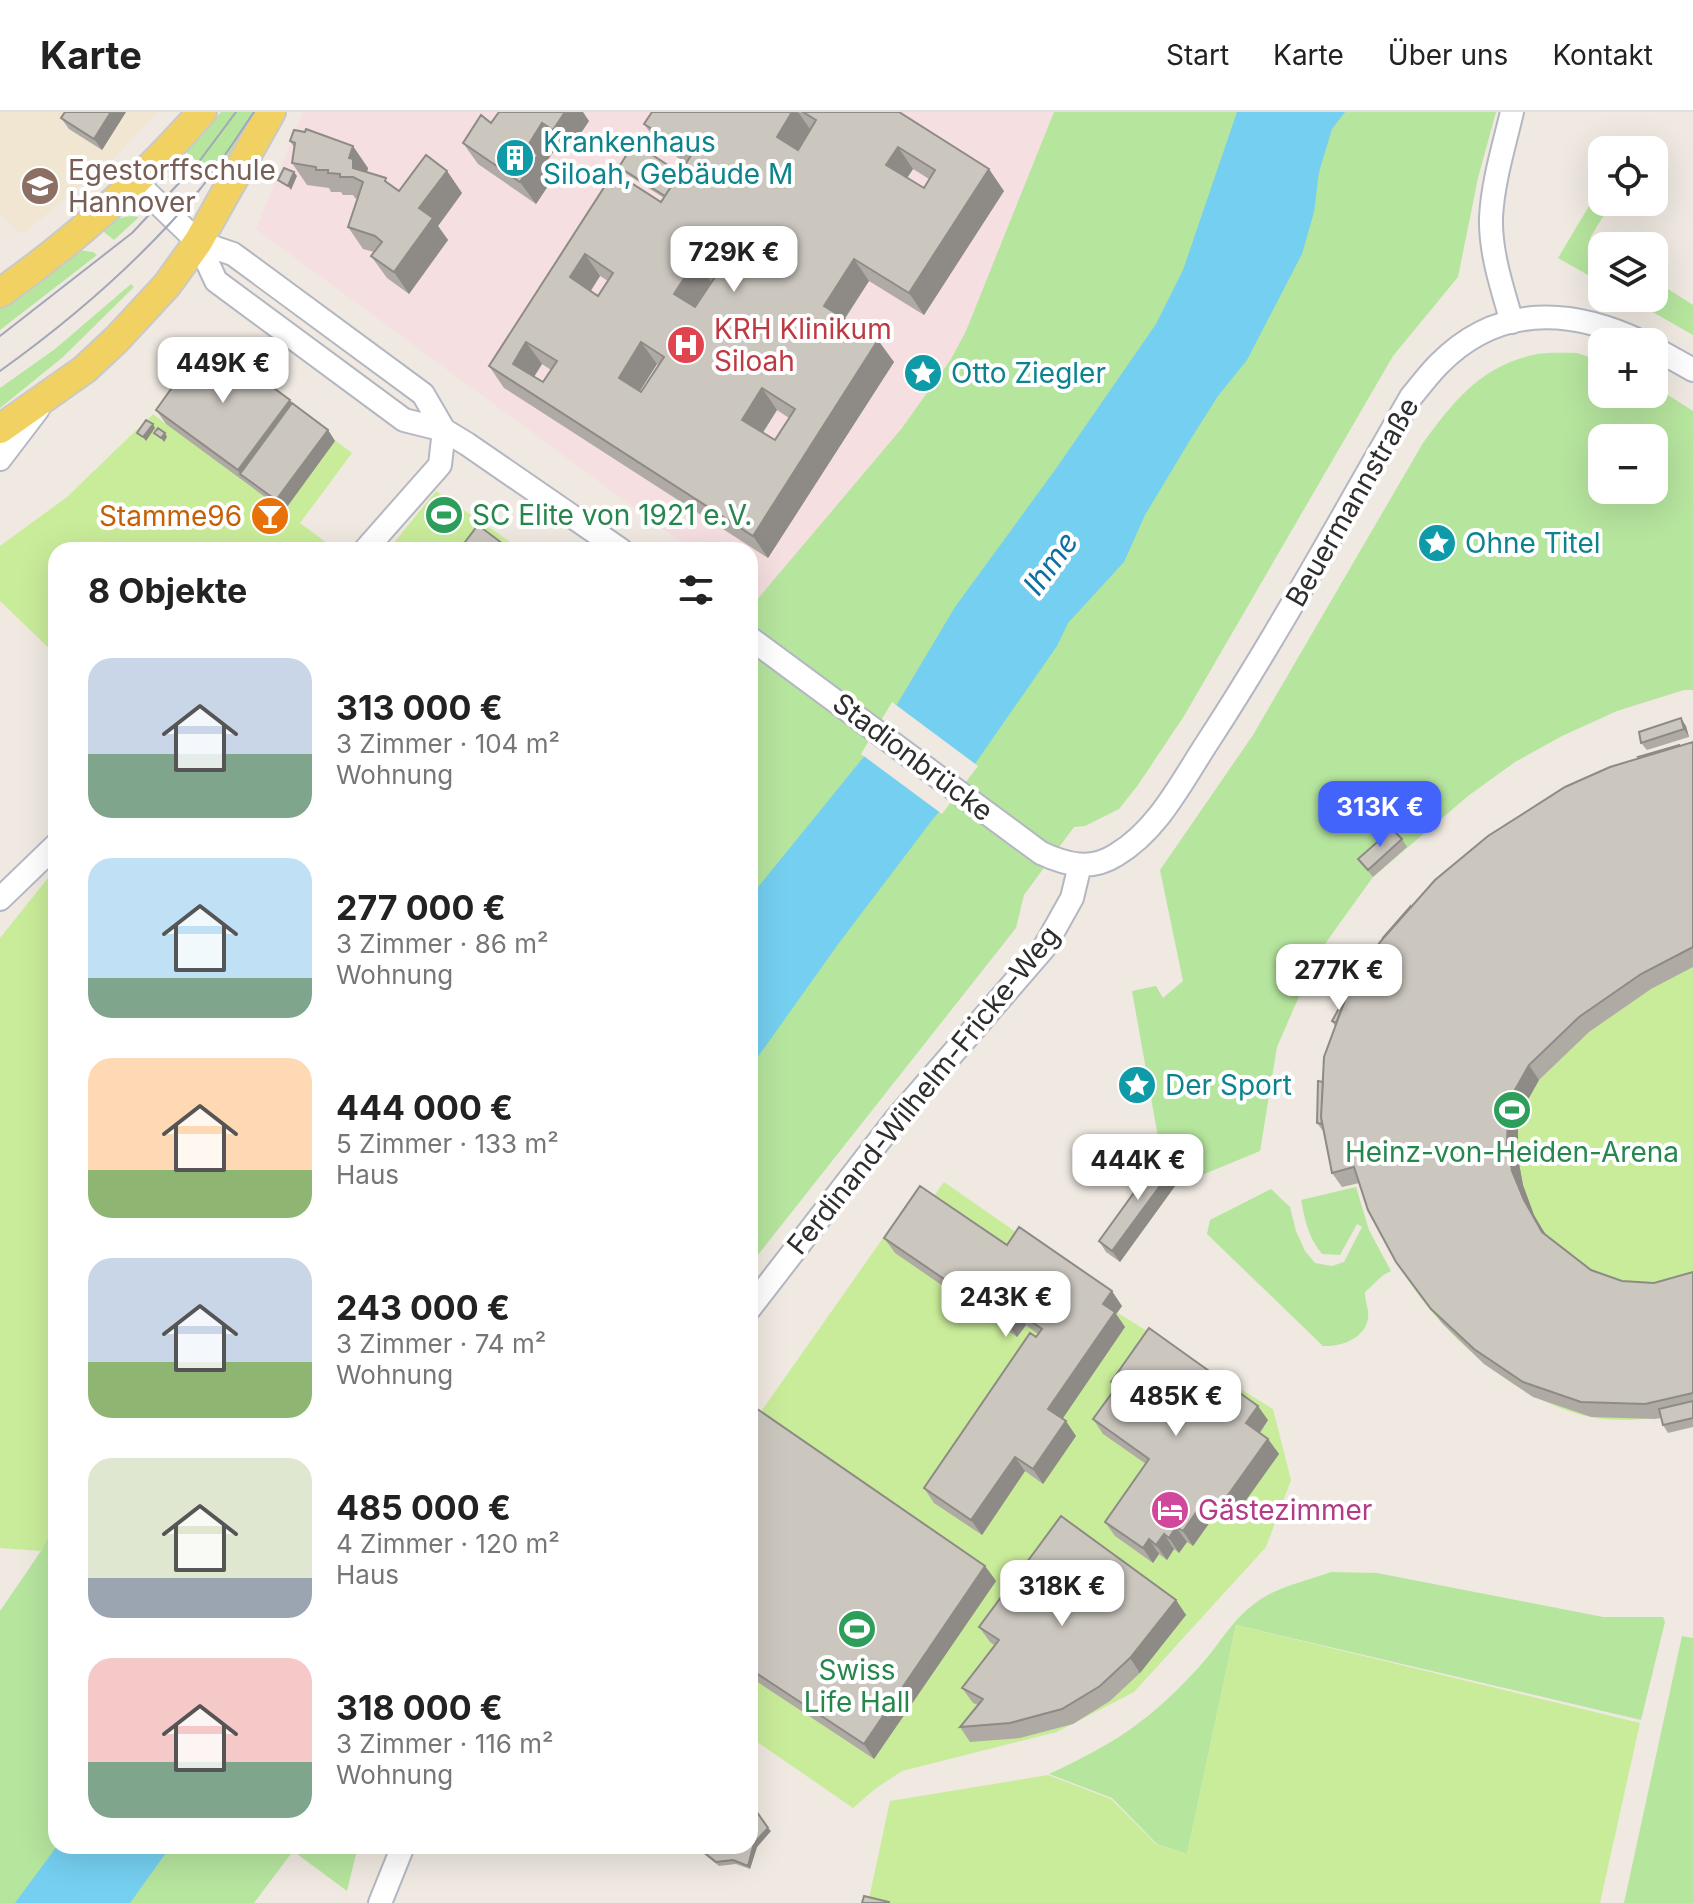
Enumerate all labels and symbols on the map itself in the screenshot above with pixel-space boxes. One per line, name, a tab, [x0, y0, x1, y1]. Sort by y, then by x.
place label: Krankenhaus Siloah, Gebäude M	[543, 125, 793, 191]
building icon: Krankenhaus Siloah, Gebäude M	[494, 137, 536, 179]
place label: Egestorffschule Hannover	[68, 153, 276, 219]
school or university icon: Egestorffschule Hannover	[19, 165, 61, 207]
pin: 729K €	[669, 226, 799, 294]
place label: KRH Klinikum Siloah	[714, 312, 892, 378]
hospital icon: KRH Klinikum Siloah	[665, 324, 707, 366]
pin: 449K €	[158, 337, 288, 405]
place icon: Otto Ziegler	[902, 352, 944, 394]
place label: Otto Ziegler	[951, 356, 1106, 390]
street label: Beuermannstraße	[1278, 391, 1426, 613]
sports icon: SC Elite von 1921 e.V.	[423, 494, 465, 536]
bar icon: Stamme96	[249, 495, 291, 537]
place label: SC Elite von 1921 e.V.	[472, 498, 752, 532]
place label: Stamme96	[99, 499, 242, 533]
place icon: Ohne Titel	[1416, 522, 1458, 564]
water label: Ihme	[1015, 524, 1085, 602]
place label: Ohne Titel	[1465, 526, 1601, 560]
street label: Stadionbrücke	[826, 686, 1000, 828]
pin: 313K €	[1315, 781, 1445, 849]
street label: Ferdinand-Wilhelm-Fricke-Weg	[780, 919, 1066, 1261]
pin: 277K €	[1274, 944, 1404, 1012]
place icon: Der Sport	[1116, 1064, 1158, 1106]
place label: Der Sport	[1165, 1068, 1292, 1102]
sports icon: Heinz-von-Heiden-Arena	[1491, 1089, 1533, 1131]
pin: 444K €	[1073, 1134, 1203, 1202]
place label: Heinz-von-Heiden-Arena	[1345, 1135, 1679, 1169]
pin: 243K €	[941, 1271, 1071, 1339]
pin: 485K €	[1111, 1370, 1241, 1438]
hotel icon: Gästezimmer	[1149, 1489, 1191, 1531]
place label: Gästezimmer	[1198, 1493, 1372, 1527]
pin: 318K €	[997, 1560, 1127, 1628]
sports icon: Swiss Life Hall	[836, 1608, 878, 1650]
place label: Swiss Life Hall	[804, 1653, 910, 1719]

